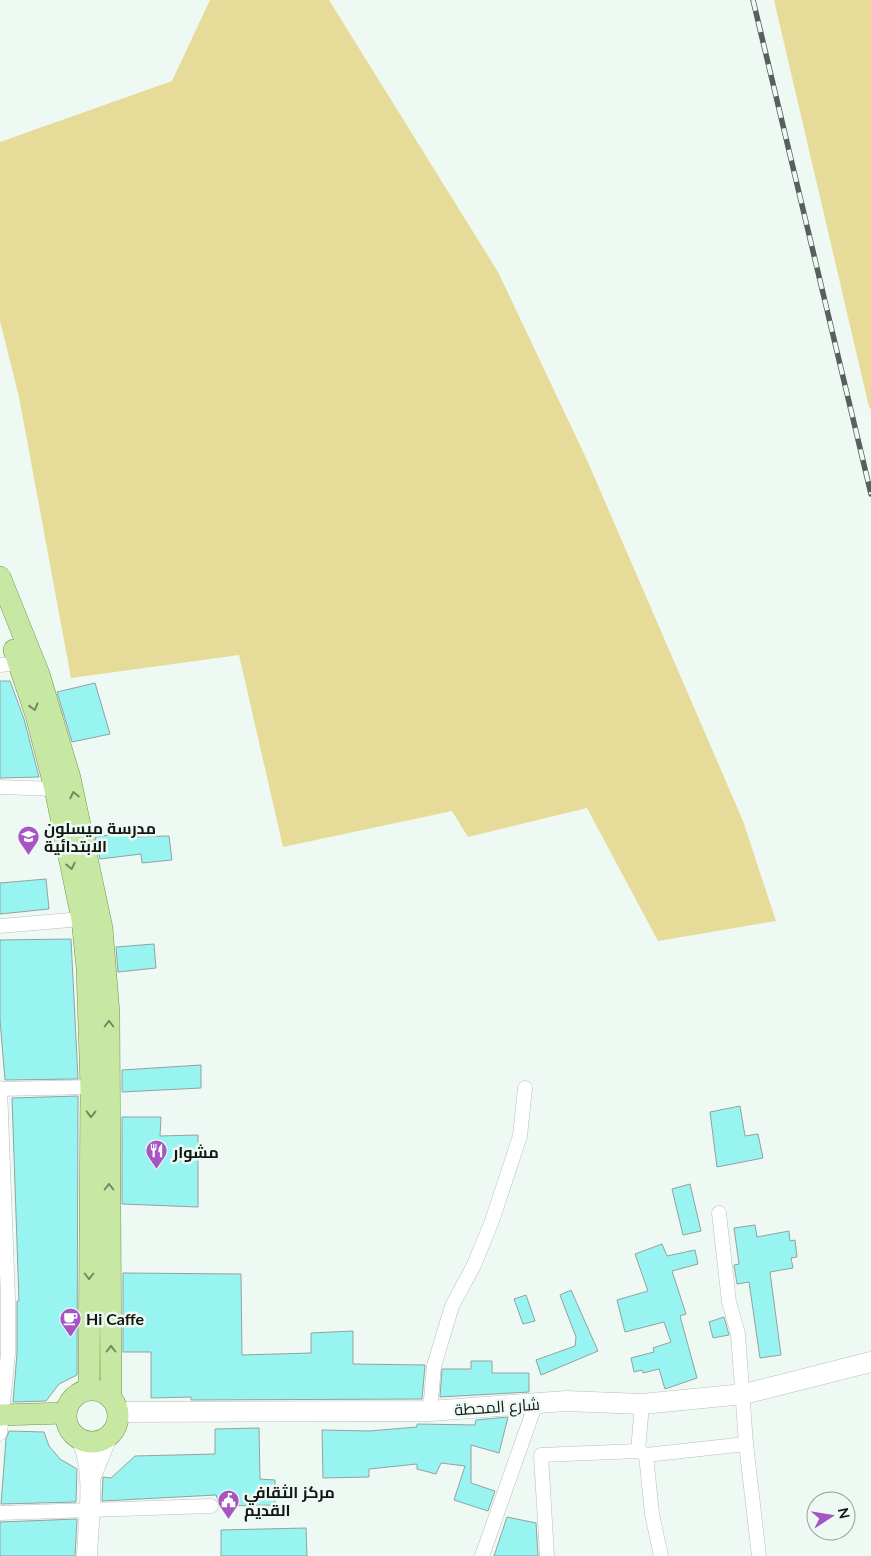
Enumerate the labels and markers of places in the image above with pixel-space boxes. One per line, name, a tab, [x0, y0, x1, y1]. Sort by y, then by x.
place label: مدرسة ميسلون الابتدائية	[44, 818, 156, 855]
school or university icon: مدرسة ميسلون الابتدائية	[16, 824, 40, 855]
restaurant icon: مشوار	[145, 1139, 169, 1170]
place label: مشوار	[172, 1142, 219, 1162]
cafe icon: Hi Caffe	[58, 1306, 82, 1337]
place label: Hi Caffe	[86, 1309, 144, 1328]
place label: مركز الثقافي القديم	[244, 1482, 335, 1522]
public building icon: مركز الثقافي القديم	[216, 1488, 240, 1519]

